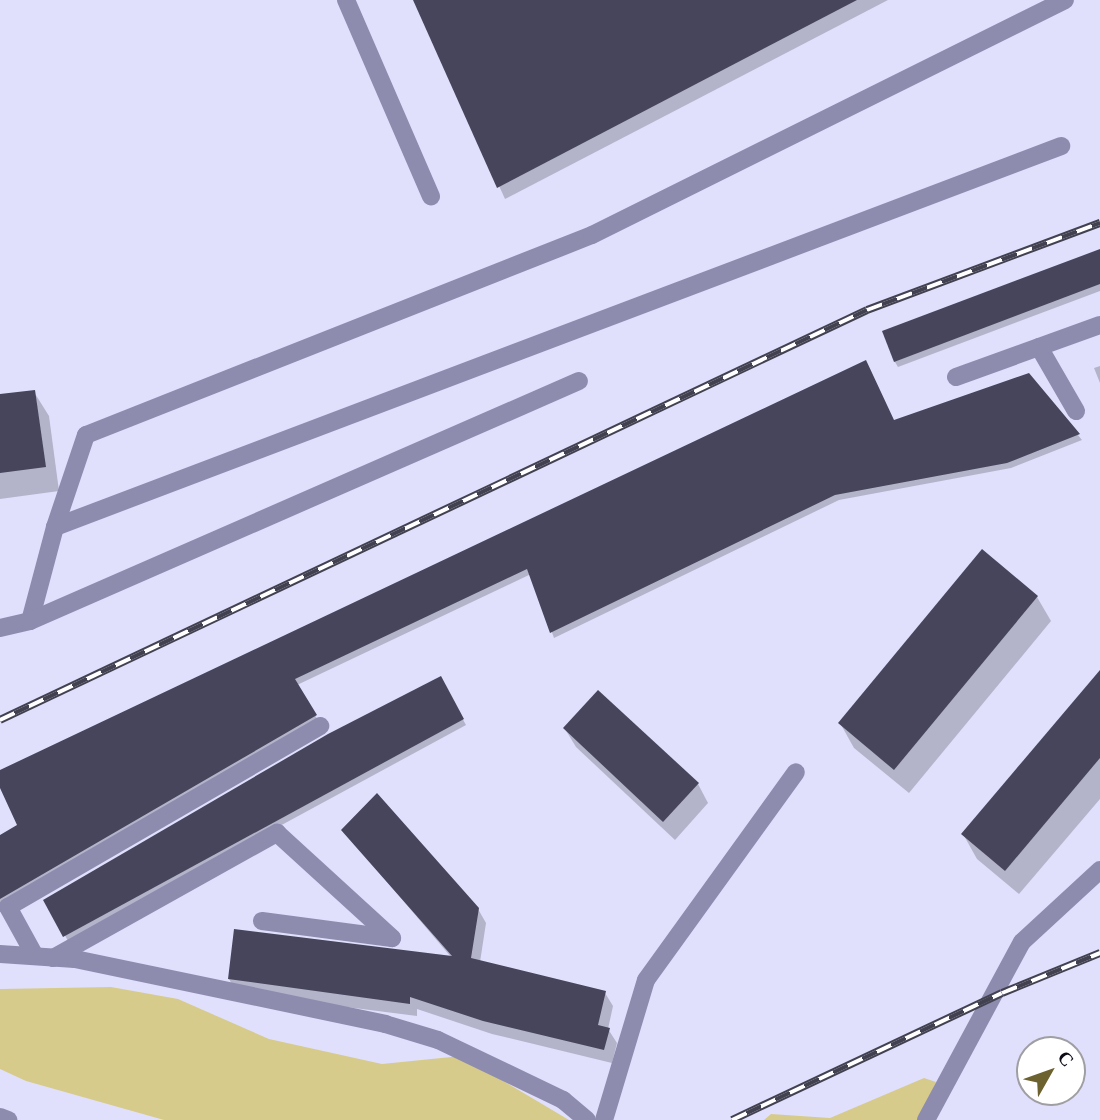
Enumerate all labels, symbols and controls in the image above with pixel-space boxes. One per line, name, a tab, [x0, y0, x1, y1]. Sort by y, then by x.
north arrow	[1016, 1036, 1086, 1106]
text: С	[1053, 1046, 1078, 1070]

